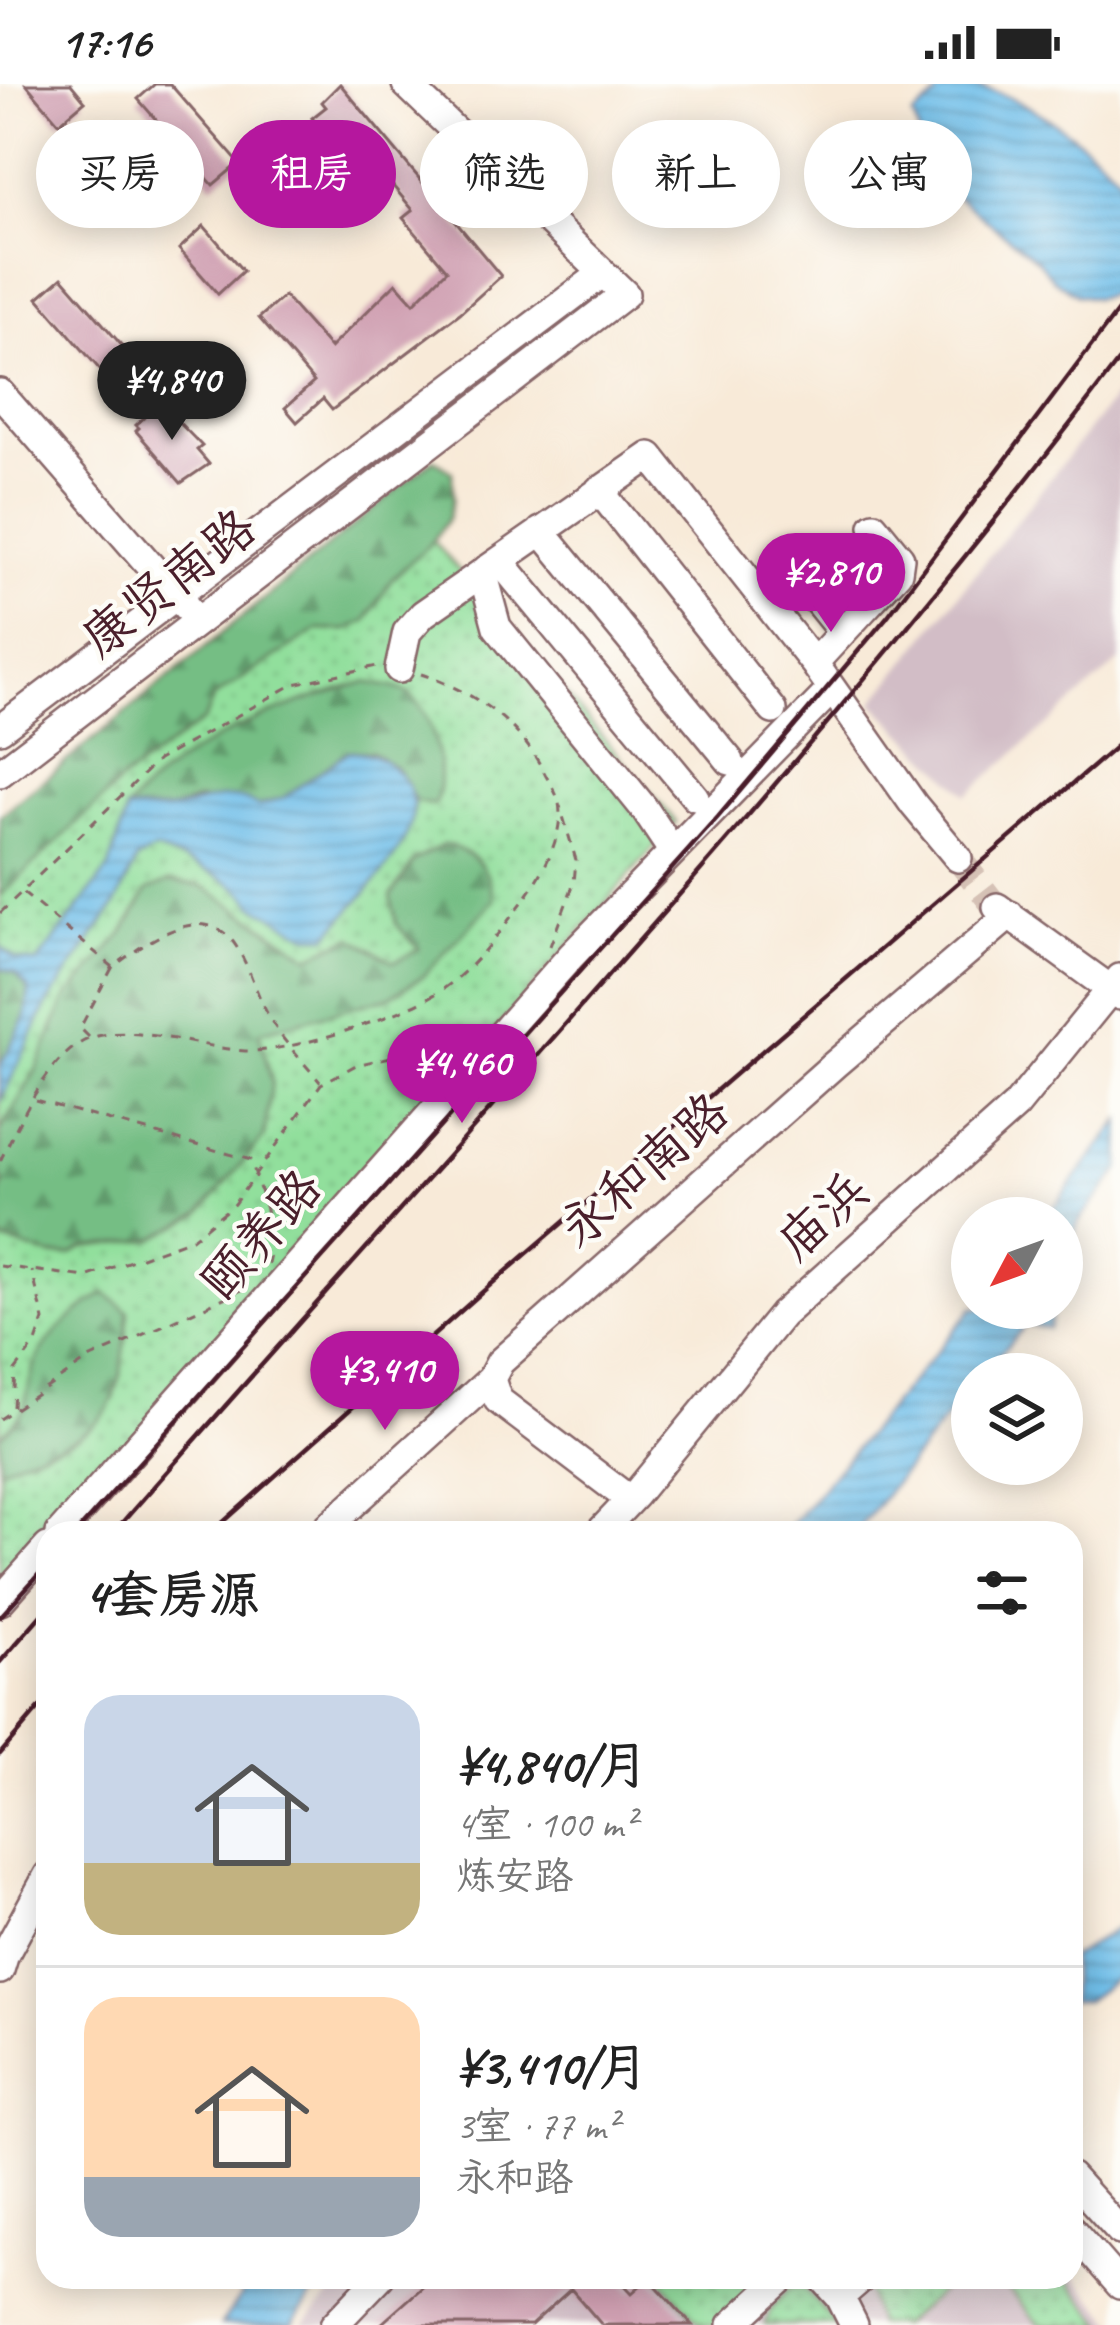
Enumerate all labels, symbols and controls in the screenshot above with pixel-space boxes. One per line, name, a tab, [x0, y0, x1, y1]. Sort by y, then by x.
text: 17:16	[60, 14, 151, 71]
chip: 买房	[36, 120, 204, 228]
chip: 租房	[228, 120, 396, 228]
chip: 筛选	[420, 120, 588, 228]
chip: 新上	[612, 120, 780, 228]
chip: 公寓	[804, 120, 972, 228]
pin: ¥4,840	[74, 341, 270, 443]
text: ¥4,840	[124, 355, 220, 404]
street label: 康贤南路	[69, 495, 269, 671]
pin: ¥2,810	[733, 533, 929, 635]
text: ¥2,810	[783, 547, 879, 596]
pin: ¥4,460	[364, 1024, 560, 1126]
text: ¥4,460	[414, 1038, 510, 1087]
street label: 永和南路	[546, 1079, 742, 1261]
street label: 颐养路	[186, 1156, 335, 1313]
street label: 庙浜	[763, 1158, 882, 1274]
north arrow	[951, 1197, 1083, 1329]
map controls	[951, 1197, 1083, 1485]
pin: ¥3,410	[287, 1331, 483, 1433]
text: ¥3,410	[337, 1345, 433, 1394]
button: layers	[951, 1353, 1083, 1485]
icon: filters	[969, 1560, 1035, 1626]
text: 4套房源	[84, 1563, 260, 1627]
text: ¥4,840/月	[456, 1733, 649, 1797]
icon: home	[180, 1743, 324, 1887]
text: 4室 · 100 m²	[456, 1800, 635, 1849]
text: 炼安路	[456, 1852, 573, 1901]
text: ¥3,410/月	[456, 2035, 649, 2099]
icon: home	[180, 2045, 324, 2189]
text: 3室 · 77 m²	[456, 2102, 618, 2151]
text: 永和路	[456, 2154, 573, 2203]

